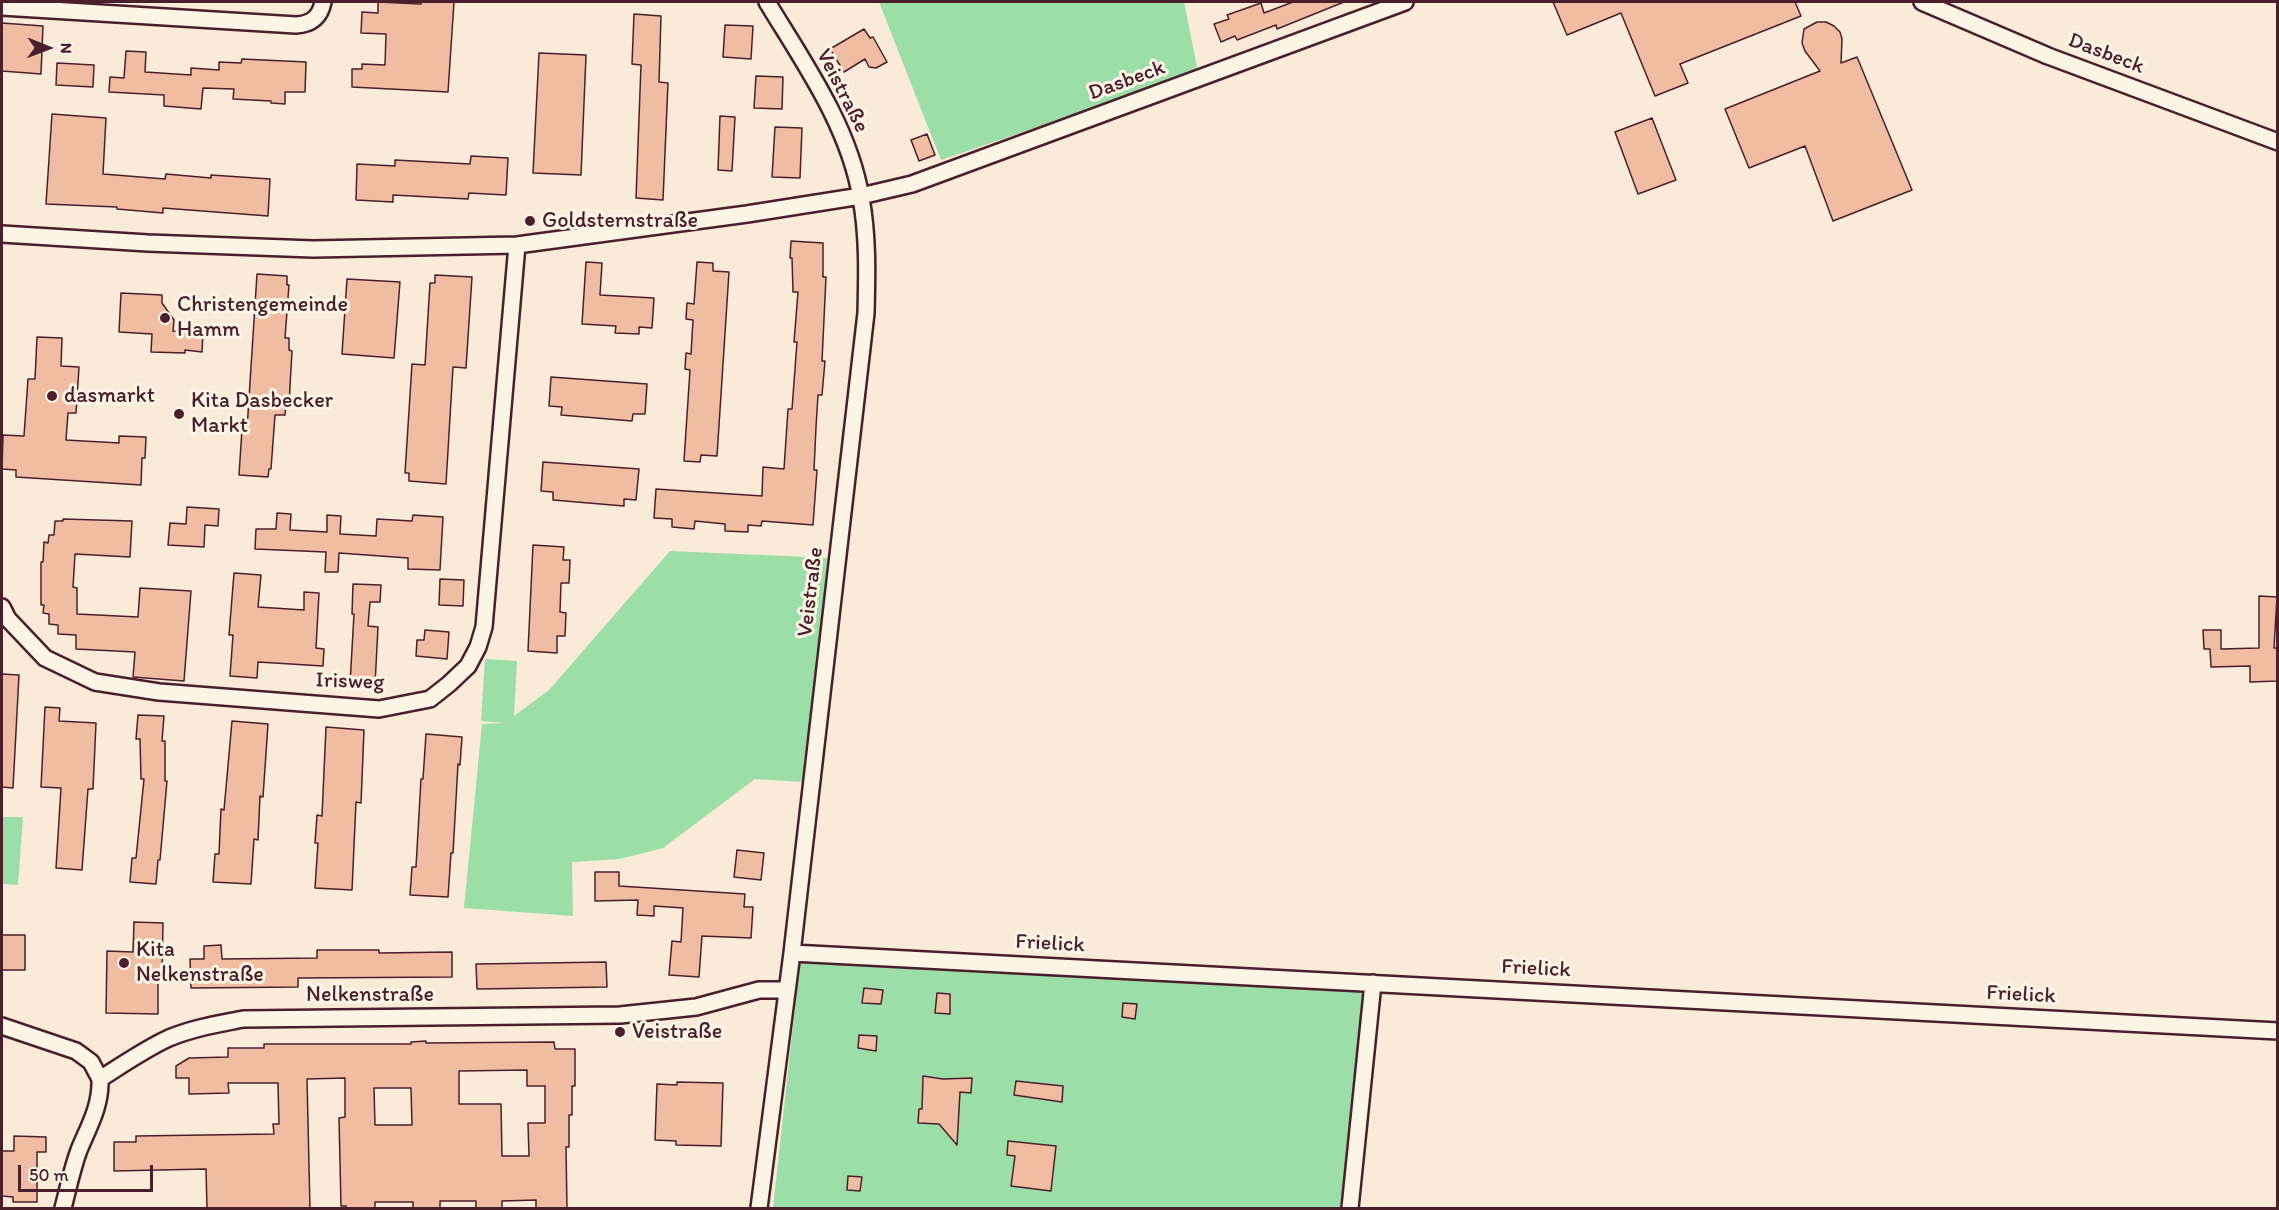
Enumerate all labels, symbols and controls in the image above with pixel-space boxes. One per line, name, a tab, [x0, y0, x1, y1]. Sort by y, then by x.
north arrow	[18, 18, 78, 78]
street label: Dasbeck	[2064, 27, 2148, 81]
text: N	[57, 43, 76, 54]
street label: Veistraße	[810, 45, 874, 137]
street label: Dasbeck	[1085, 55, 1169, 107]
place label: Goldsternstraße	[542, 208, 698, 234]
marker: Goldsternstraße	[523, 214, 537, 228]
place label: Christengemeinde Hamm	[177, 292, 348, 344]
marker: Christengemeinde Hamm	[158, 311, 172, 325]
place label: dasmarkt	[64, 383, 155, 409]
place label: Kita Dasbecker Markt	[191, 388, 333, 440]
marker: dasmarkt	[45, 389, 59, 403]
marker: Kita Dasbecker Markt	[172, 407, 186, 421]
street label: Veistraße	[792, 546, 830, 638]
street label: Irisweg	[315, 668, 385, 696]
street label: Frielick	[1015, 929, 1085, 959]
place label: Kita Nelkenstraße	[136, 937, 264, 988]
street label: Frielick	[1501, 954, 1571, 984]
marker: Kita Nelkenstraße	[117, 956, 131, 970]
street label: Frielick	[1986, 980, 2056, 1010]
street label: Nelkenstraße	[306, 982, 434, 1008]
place label: Veistraße	[632, 1019, 722, 1045]
marker: Veistraße	[613, 1025, 627, 1039]
scale bar	[21, 1153, 156, 1191]
text: 50 m	[29, 1164, 69, 1186]

